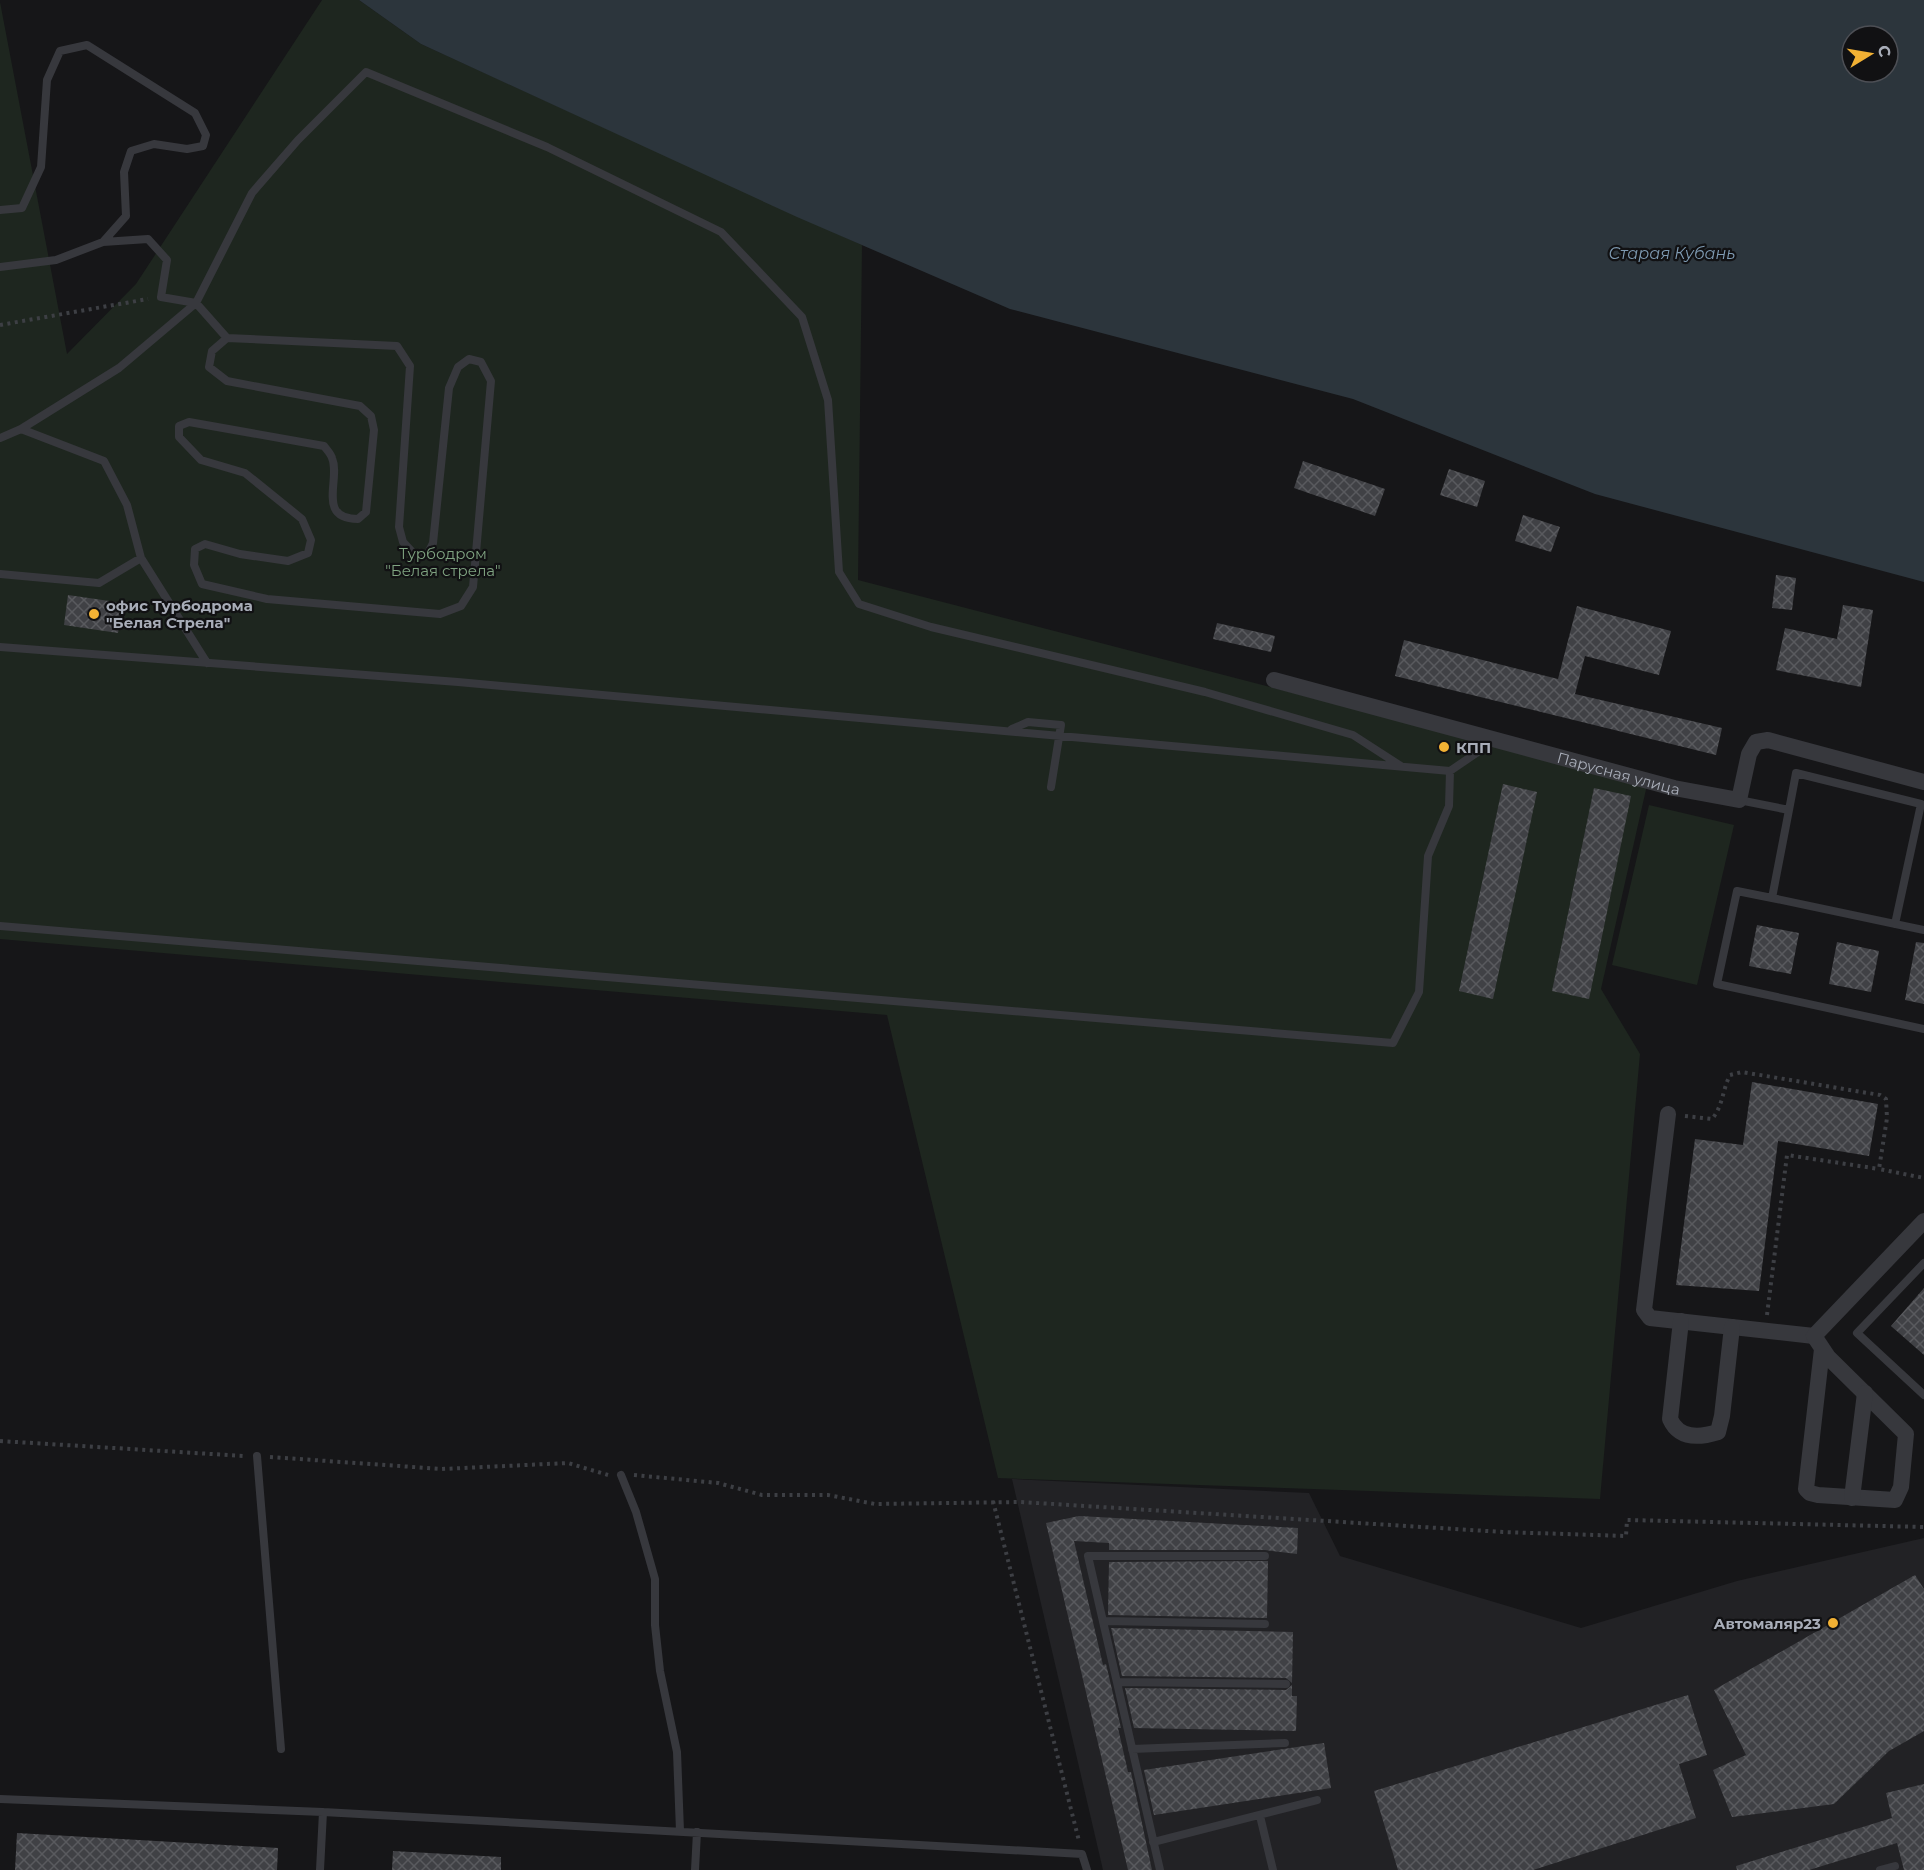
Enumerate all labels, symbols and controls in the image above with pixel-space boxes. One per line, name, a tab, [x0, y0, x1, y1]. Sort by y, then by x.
north arrow	[1840, 24, 1900, 84]
text: С	[1874, 44, 1895, 59]
water label: Старая Кубань	[1609, 244, 1735, 263]
park label: Турбодром "Белая стрела"	[385, 544, 501, 580]
place label: офис Турбодрома "Белая Стрела"	[106, 596, 253, 632]
marker: офис Турбодрома "Белая Стрела"	[87, 607, 101, 621]
place label: КПП	[1456, 738, 1491, 757]
marker: КПП	[1437, 740, 1451, 754]
street label: Парусная улица	[1555, 747, 1682, 798]
place label: Автомаляр23	[1713, 1614, 1821, 1633]
marker: Автомаляр23	[1826, 1616, 1840, 1630]

